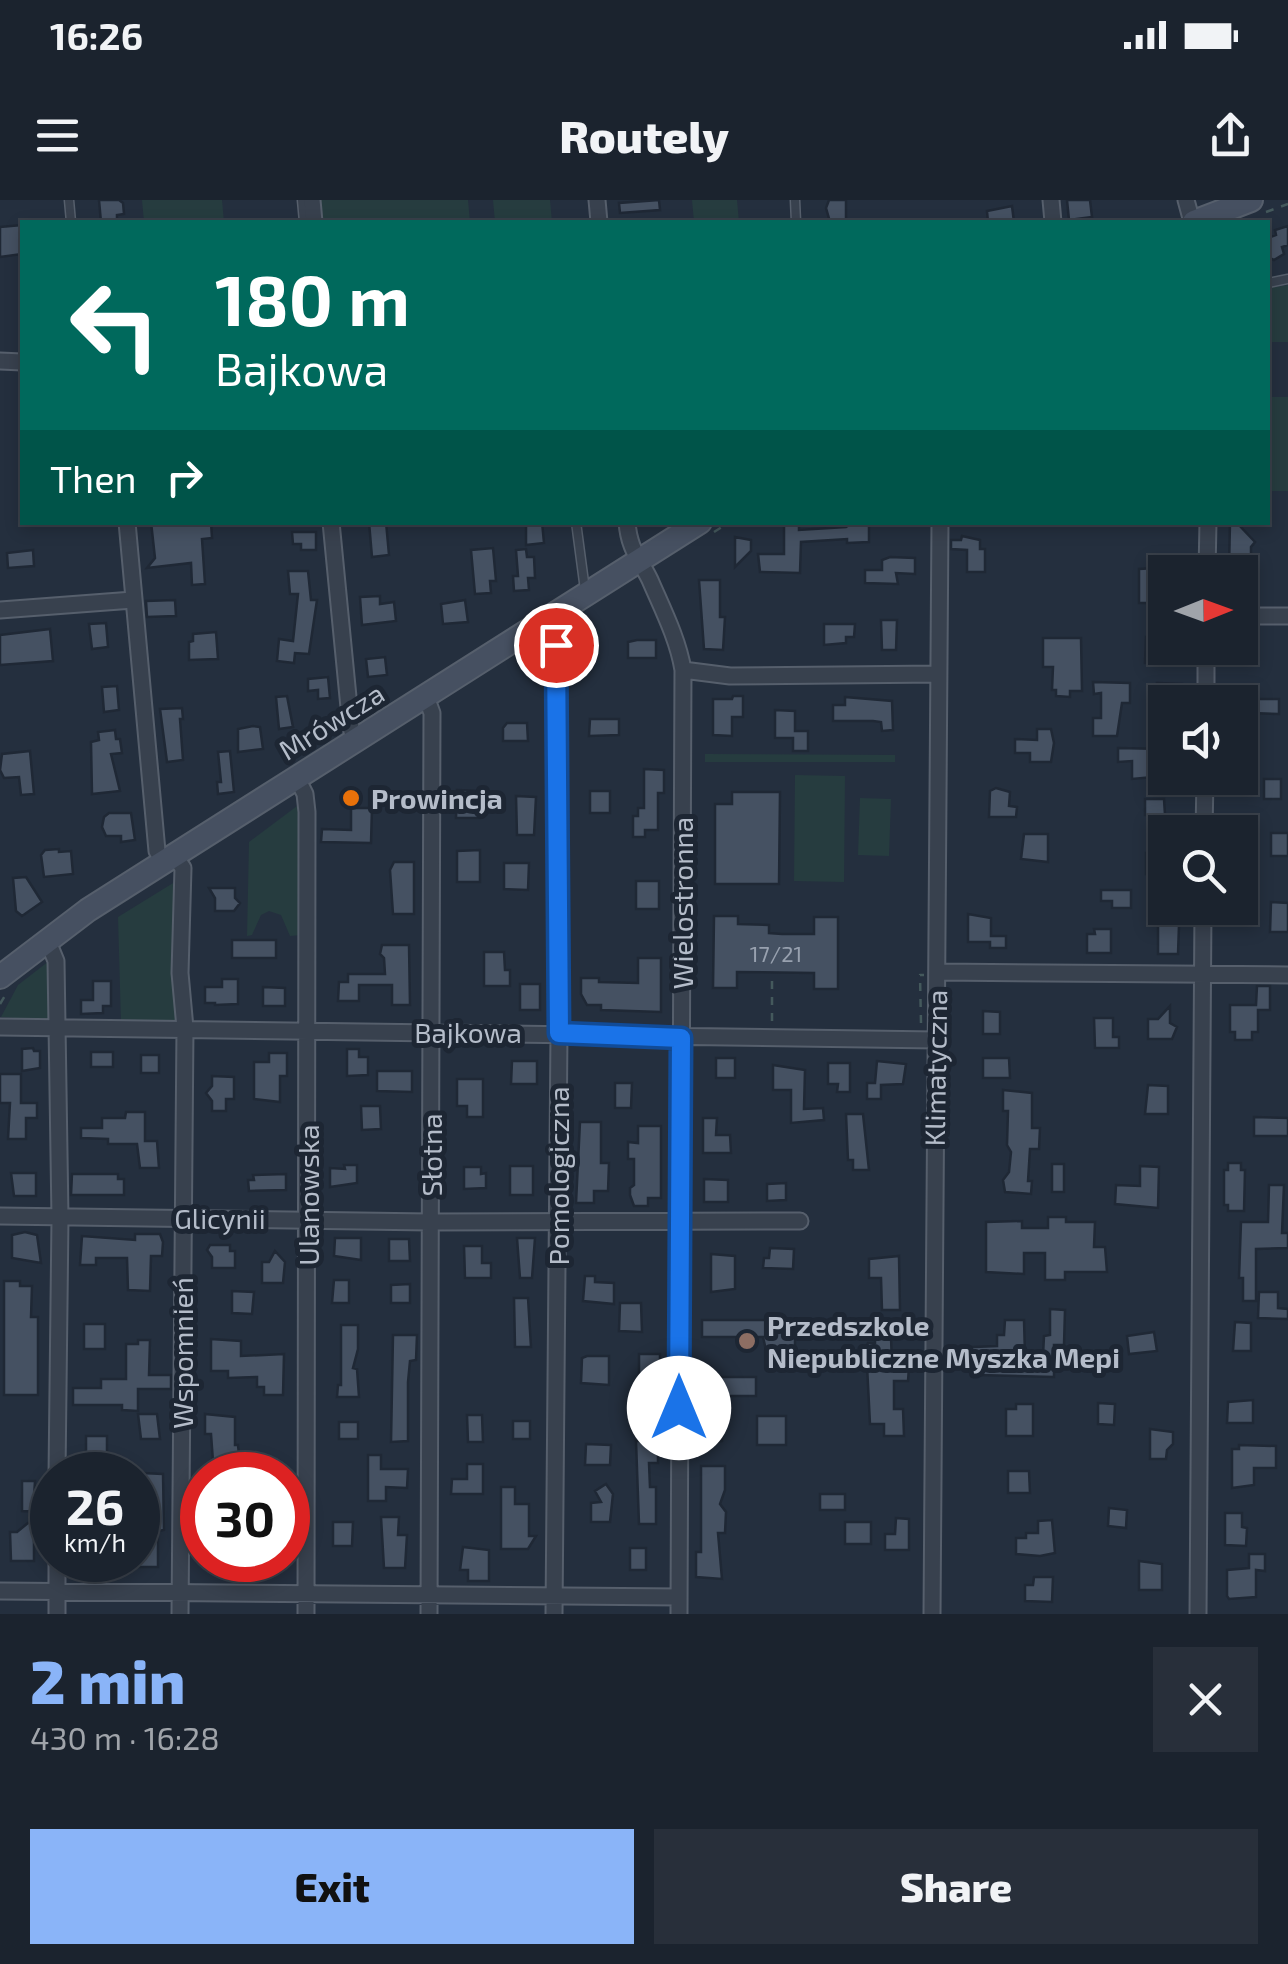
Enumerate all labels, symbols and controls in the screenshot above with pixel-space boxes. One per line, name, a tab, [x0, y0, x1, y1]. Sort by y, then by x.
text: 16:26	[50, 12, 143, 58]
icon: menu	[30, 108, 85, 163]
text: Routely	[559, 108, 729, 162]
icon: share	[1203, 108, 1258, 163]
text: 180 m	[215, 256, 410, 340]
icon: left	[50, 260, 180, 390]
text: Bajkowa	[215, 341, 388, 395]
icon: right	[157, 450, 212, 505]
text: Then	[50, 455, 137, 501]
north arrow	[1148, 555, 1258, 665]
map controls	[1148, 555, 1258, 925]
pin	[514, 603, 599, 688]
icon: arrive	[529, 618, 584, 673]
street label: Mrówcza	[272, 675, 390, 767]
button: sound	[1148, 685, 1258, 795]
place label: Prowincja	[371, 781, 503, 815]
marker: Prowincja	[340, 787, 362, 809]
button: search	[1148, 815, 1258, 925]
street label: Wielostronna	[665, 817, 699, 989]
house number: 17/21	[750, 940, 802, 966]
street label: Klimatyczna	[917, 989, 953, 1147]
street label: Bajkowa	[414, 1015, 522, 1049]
street label: Pomologiczna	[541, 1086, 575, 1266]
street label: Słotna	[414, 1113, 448, 1197]
street label: Ulanowska	[291, 1124, 325, 1266]
street label: Glicynii	[174, 1201, 266, 1235]
street label: Wspomnień	[165, 1277, 199, 1429]
place label: Przedszkole Niepubliczne Myszka Mepi	[767, 1308, 1120, 1374]
marker: Przedszkole Niepubliczne Myszka Mepi	[736, 1330, 758, 1352]
position arrow	[627, 1356, 731, 1460]
speed limit sign: 30	[180, 1452, 310, 1582]
text: 26	[66, 1475, 124, 1535]
text: km/h	[64, 1527, 126, 1557]
text: 2 min	[30, 1644, 185, 1716]
button: close	[1153, 1647, 1258, 1752]
text: 430 m · 16:28	[30, 1718, 220, 1756]
button: Exit	[30, 1829, 634, 1944]
button: Share	[654, 1829, 1258, 1944]

